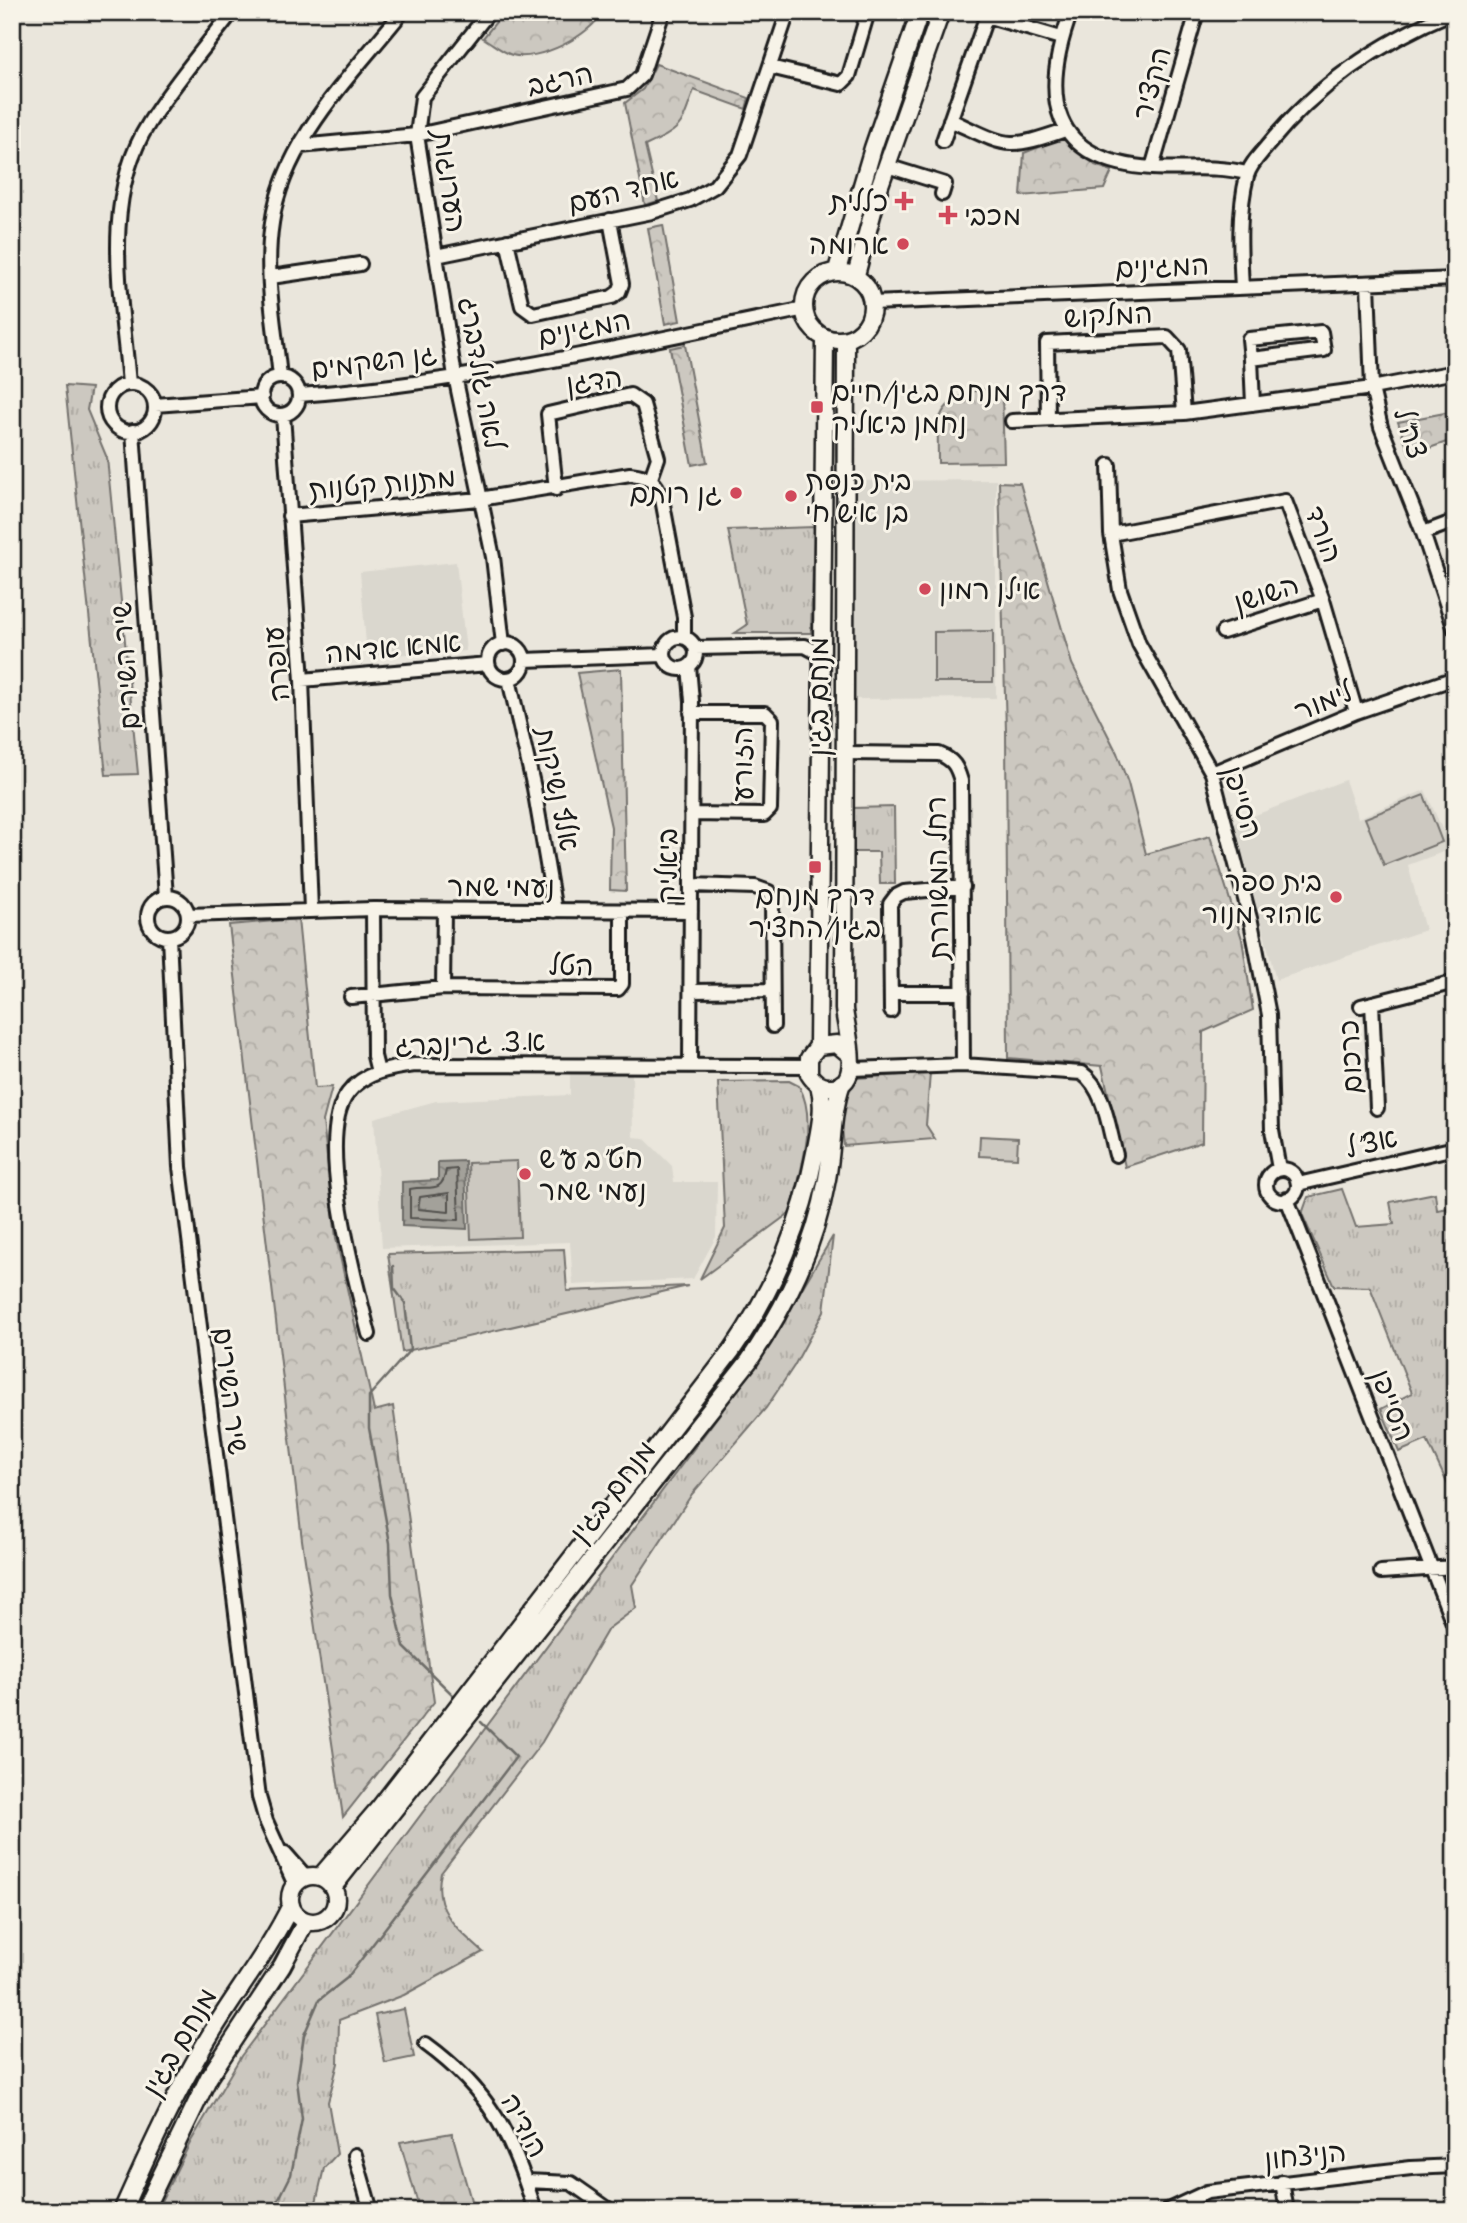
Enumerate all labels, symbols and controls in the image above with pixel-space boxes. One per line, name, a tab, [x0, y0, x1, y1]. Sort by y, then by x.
street label: הקציר	[1124, 42, 1179, 124]
street label: הרגב	[524, 55, 596, 104]
street label: הערוגות	[425, 125, 474, 235]
street label: אחד העם	[564, 160, 682, 221]
place label: כללית	[827, 184, 888, 219]
marker: כללית	[894, 191, 914, 211]
place label: מכבי	[964, 198, 1021, 233]
marker: מכבי	[938, 205, 958, 225]
place label: ארומה	[809, 227, 889, 262]
marker: ארומה	[895, 236, 911, 252]
street label: המגינים	[1114, 247, 1210, 286]
street label: לאה גולדברג	[451, 294, 512, 453]
street label: המלקוש	[1063, 296, 1153, 335]
street label: המגינים	[534, 302, 634, 355]
street label: גן השקמים	[309, 336, 439, 387]
street label: הדגן	[564, 359, 625, 402]
place label: דרך מנחם בגין/חיים נחמן ביאליק	[831, 374, 1067, 441]
marker: דרך מנחם בגין/חיים נחמן ביאליק	[809, 399, 825, 415]
street label: צה"ל	[1386, 403, 1435, 463]
street label: מתנות קטנות	[307, 460, 457, 507]
place label: בית כנסת בן איש חי	[805, 463, 911, 530]
place label: גן רותם	[629, 476, 722, 511]
marker: גן רותם	[728, 485, 744, 501]
marker: בית כנסת בן איש חי	[783, 488, 799, 504]
street label: הורד	[1297, 501, 1350, 568]
street label: השושן	[1229, 567, 1303, 620]
place label: אילן רמון	[939, 572, 1041, 607]
marker: אילן רמון	[917, 581, 933, 597]
street label: שיר השירים	[104, 601, 147, 731]
street label: אמא אדמה	[324, 624, 462, 671]
street label: עופרה	[256, 625, 297, 703]
street label: מנחם בגין	[801, 637, 836, 757]
street label: לימור	[1289, 674, 1359, 729]
street label: אלף נשיקות	[527, 722, 588, 854]
street label: הזורע	[725, 726, 760, 802]
street label: הסייפן	[1215, 761, 1270, 843]
street label: רחל המשוררת	[919, 796, 956, 962]
street label: ביאליק	[650, 828, 685, 904]
marker: דרך מנחם בגין/החציר	[807, 859, 823, 875]
place label: בית ספר אהוד מנור	[1202, 864, 1322, 931]
street label: נעמי שמר	[447, 869, 555, 904]
place label: דרך מנחם בגין/החציר	[749, 878, 881, 945]
marker: בית ספר אהוד מנור	[1328, 889, 1344, 905]
street label: הטל	[548, 948, 594, 983]
street label: כרכום	[1331, 1019, 1370, 1095]
street label: א.צ. גרינברג	[394, 1023, 546, 1064]
street label: אצ"ל	[1342, 1120, 1401, 1165]
place label: חט"ב ע"ש נעמי שמר	[539, 1141, 647, 1208]
marker: חט"ב ע"ש נעמי שמר	[517, 1166, 533, 1182]
street label: שיר השירים	[205, 1325, 256, 1457]
street label: הסייפן	[1363, 1364, 1422, 1446]
street label: מנחם בגין	[562, 1433, 663, 1549]
street label: מנחם בגין	[134, 1982, 225, 2103]
street label: הודיה	[493, 2087, 556, 2163]
street label: הניצחון	[1262, 2134, 1348, 2177]

